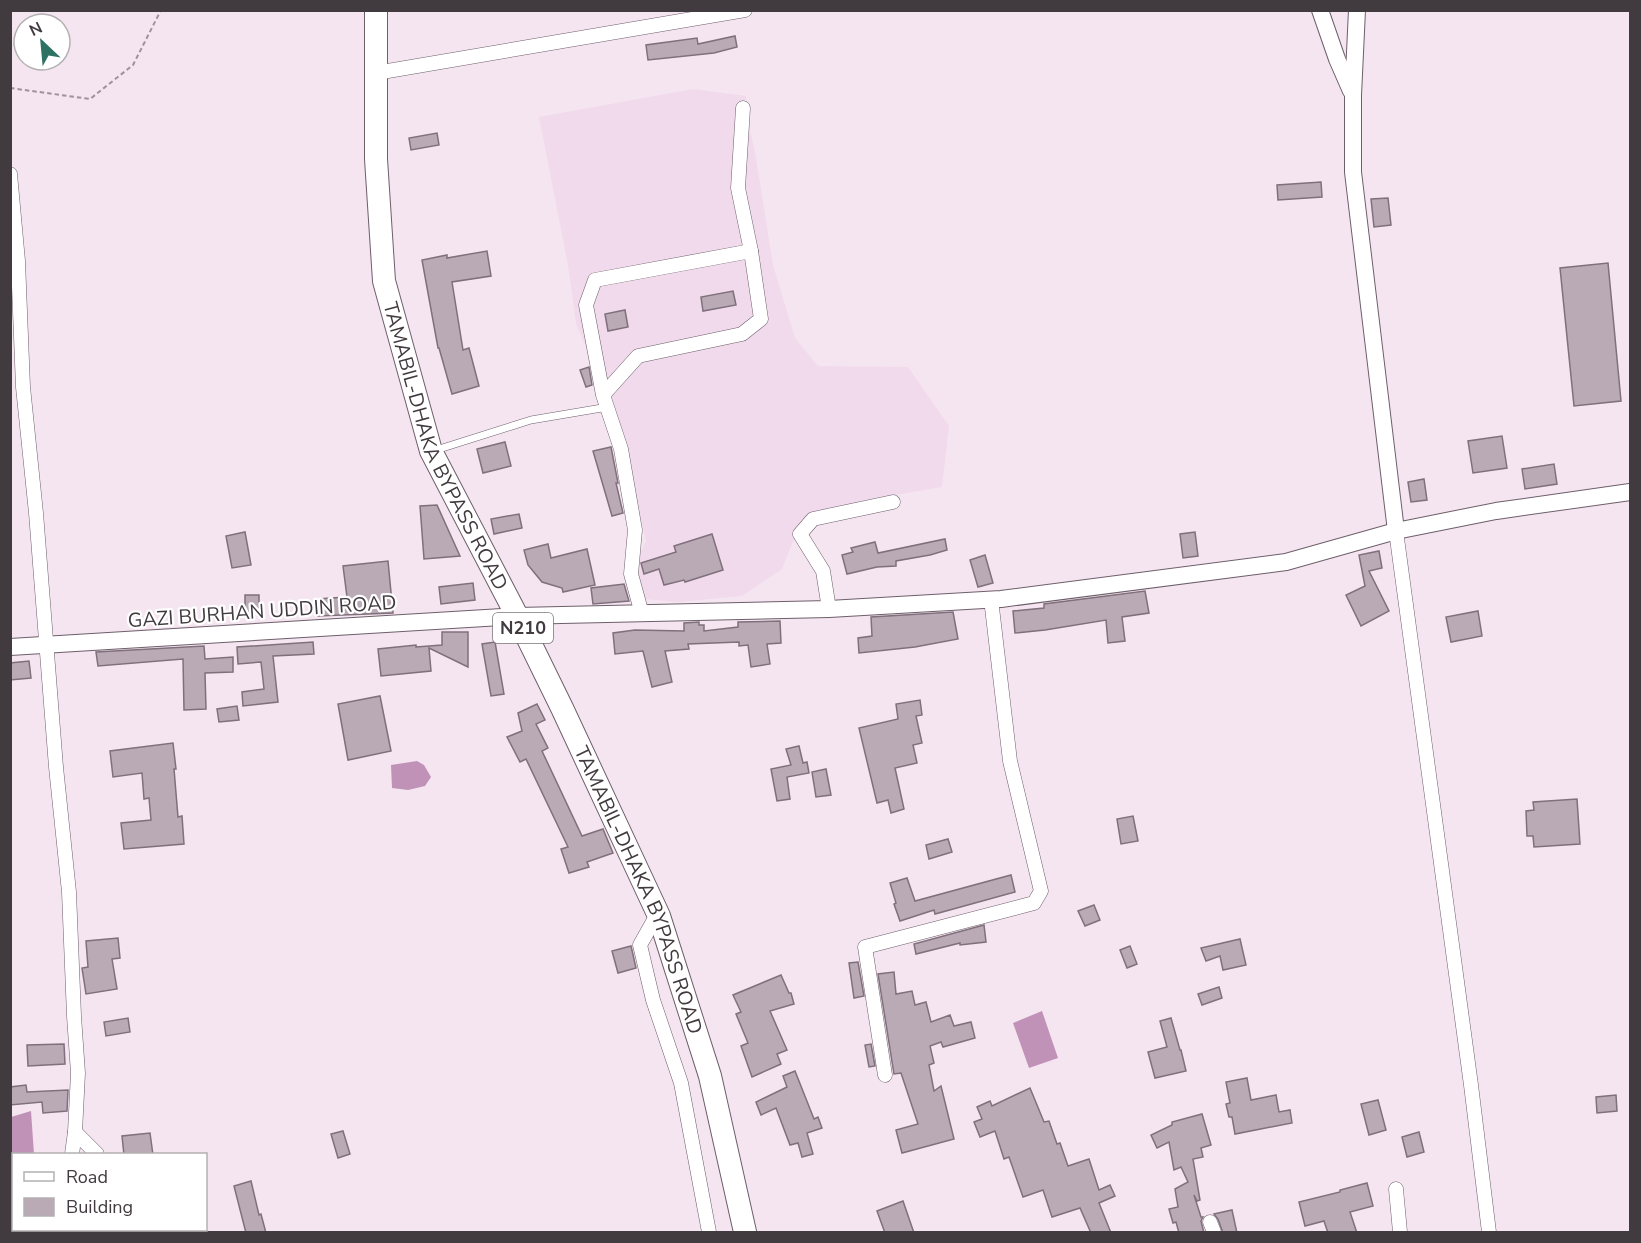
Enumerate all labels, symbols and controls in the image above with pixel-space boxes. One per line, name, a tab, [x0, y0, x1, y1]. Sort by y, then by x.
north arrow	[12, 12, 72, 72]
text: N	[26, 17, 46, 42]
street label: TAMABIL-DHAKA BYPASS ROAD	[376, 299, 514, 595]
street label: GAZI BURHAN UDDIN ROAD	[127, 589, 397, 634]
road number: N210	[493, 613, 553, 643]
street label: TAMABIL-DHAKA BYPASS ROAD	[568, 742, 709, 1037]
legend	[12, 1153, 207, 1231]
text: Road	[66, 1165, 108, 1189]
text: Building	[66, 1195, 133, 1219]

